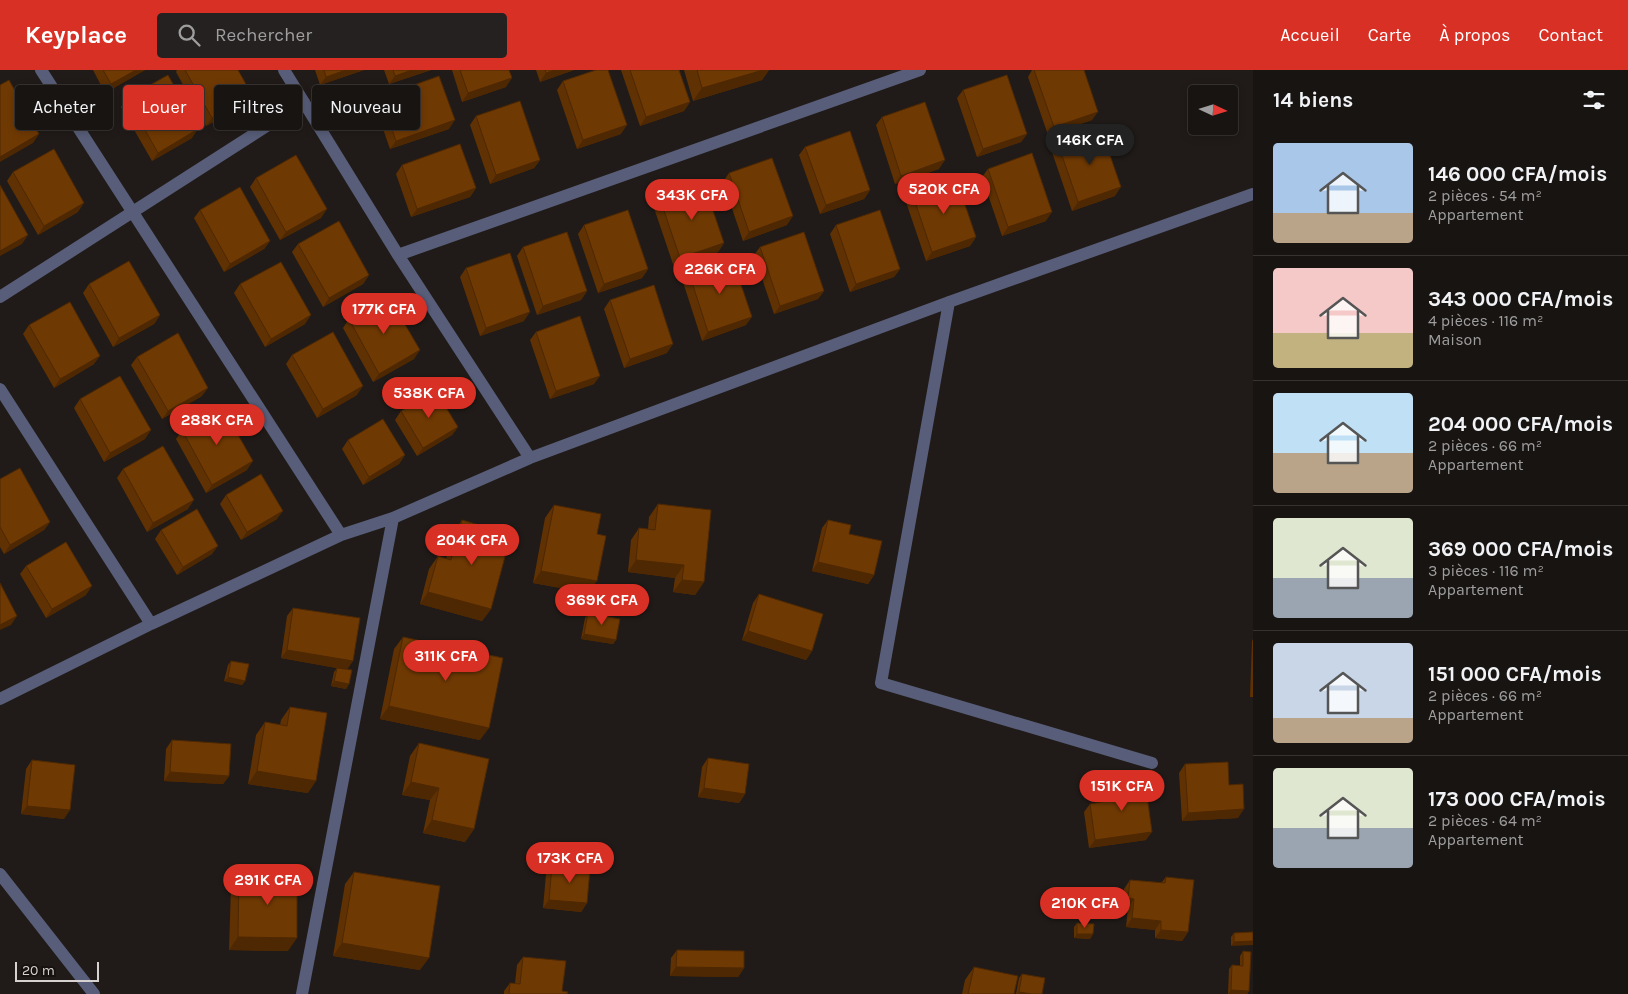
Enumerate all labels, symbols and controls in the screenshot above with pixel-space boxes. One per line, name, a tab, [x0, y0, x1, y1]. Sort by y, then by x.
search box	[157, 13, 507, 58]
text: Keyplace	[25, 21, 127, 49]
icon: search	[175, 21, 203, 49]
text: Rechercher	[215, 24, 312, 46]
text: Accueil	[1280, 24, 1340, 46]
text: Carte	[1368, 24, 1411, 46]
text: À propos	[1439, 24, 1511, 46]
text: Contact	[1539, 24, 1603, 46]
chip: Acheter	[15, 85, 113, 130]
chip: Louer	[123, 85, 204, 130]
chip: Filtres	[214, 85, 302, 130]
chip: Nouveau	[312, 85, 420, 130]
north arrow	[1188, 85, 1238, 135]
map controls	[1188, 85, 1238, 135]
icon: filters	[1580, 86, 1608, 114]
text: 14 biens	[1273, 88, 1353, 112]
pin: 146K CFA	[1038, 124, 1142, 166]
text: 146K CFA	[1056, 130, 1124, 149]
text: 146 000 CFA/mois	[1428, 162, 1607, 186]
icon: home	[1313, 163, 1373, 223]
pin: 520K CFA	[892, 172, 996, 215]
pin: 343K CFA	[640, 178, 744, 221]
text: 520K CFA	[908, 179, 980, 198]
text: 343K CFA	[656, 185, 728, 204]
text: 2 pièces · 54 m²	[1428, 186, 1542, 205]
text: Appartement	[1428, 205, 1524, 224]
pin: 226K CFA	[668, 252, 772, 295]
text: 226K CFA	[684, 259, 756, 278]
text: 343 000 CFA/mois	[1428, 287, 1613, 311]
icon: home	[1313, 288, 1373, 348]
pin: 177K CFA	[332, 292, 436, 335]
text: 177K CFA	[352, 299, 416, 318]
text: 4 pièces · 116 m²	[1428, 311, 1543, 330]
text: Maison	[1428, 330, 1482, 349]
pin: 538K CFA	[377, 376, 481, 419]
text: 538K CFA	[393, 383, 465, 402]
pin: 288K CFA	[165, 404, 269, 446]
text: 288K CFA	[181, 410, 253, 429]
text: 204 000 CFA/mois	[1428, 412, 1613, 436]
icon: home	[1313, 413, 1373, 473]
text: 2 pièces · 66 m²	[1428, 436, 1542, 455]
text: Appartement	[1428, 455, 1524, 474]
pin: 204K CFA	[420, 524, 524, 566]
text: 204K CFA	[436, 530, 508, 549]
text: 369 000 CFA/mois	[1428, 537, 1613, 561]
icon: home	[1313, 538, 1373, 598]
text: 3 pièces · 116 m²	[1428, 561, 1544, 580]
text: Appartement	[1428, 580, 1524, 599]
pin: 369K CFA	[550, 584, 654, 626]
text: 369K CFA	[566, 590, 638, 609]
pin: 311K CFA	[394, 640, 498, 682]
text: 311K CFA	[414, 646, 478, 665]
text: 151 000 CFA/mois	[1428, 662, 1602, 686]
icon: home	[1313, 663, 1373, 723]
text: 2 pièces · 66 m²	[1428, 686, 1542, 705]
text: Appartement	[1428, 705, 1524, 724]
pin: 151K CFA	[1070, 770, 1174, 812]
text: 151K CFA	[1090, 776, 1154, 795]
text: 173 000 CFA/mois	[1428, 787, 1606, 811]
icon: home	[1313, 788, 1373, 848]
text: 2 pièces · 64 m²	[1428, 811, 1542, 830]
text: Appartement	[1428, 830, 1524, 849]
pin: 173K CFA	[518, 842, 622, 884]
text: 173K CFA	[537, 848, 603, 867]
pin: 291K CFA	[216, 864, 320, 906]
text: 291K CFA	[234, 870, 302, 889]
pin: 210K CFA	[1033, 886, 1137, 929]
text: 210K CFA	[1051, 893, 1119, 912]
scale bar	[15, 959, 99, 982]
text: 20 m	[22, 962, 55, 979]

